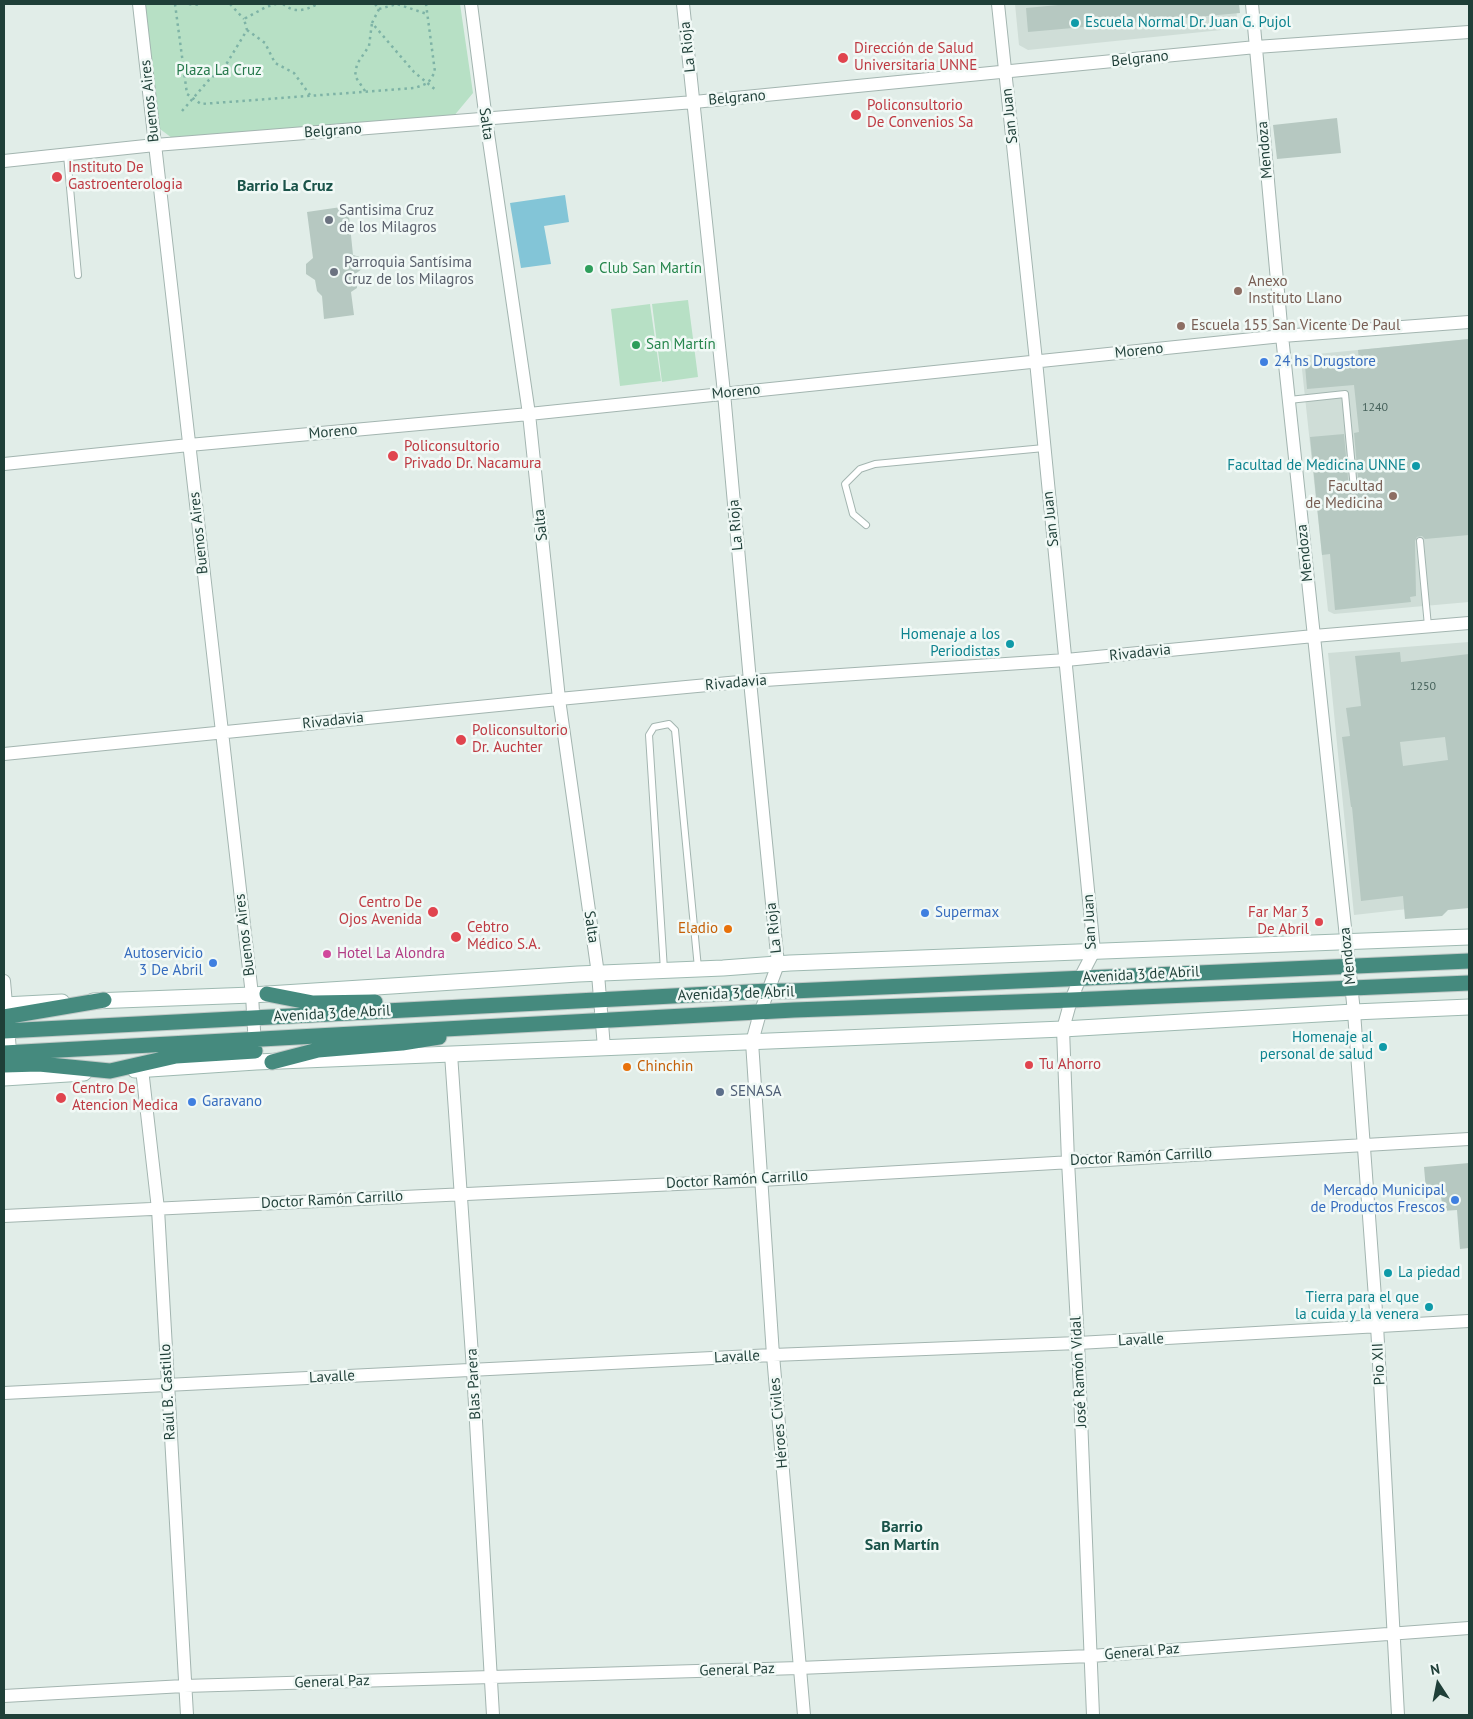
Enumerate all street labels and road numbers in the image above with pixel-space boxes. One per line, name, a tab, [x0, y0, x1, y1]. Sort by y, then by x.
street label: La Rioja	[676, 21, 700, 73]
street label: Belgrano	[1110, 47, 1170, 71]
street label: Buenos Aires	[137, 59, 163, 143]
street label: Belgrano	[708, 87, 766, 109]
street label: San Juan	[998, 87, 1022, 145]
street label: Salta	[475, 107, 497, 141]
street label: Belgrano	[304, 120, 362, 142]
street label: Mendoza	[1254, 120, 1276, 180]
street label: Moreno	[1114, 339, 1164, 363]
street label: Moreno	[711, 380, 761, 404]
street label: Moreno	[308, 421, 358, 443]
street label: San Juan	[1039, 490, 1063, 548]
street label: Buenos Aires	[186, 491, 212, 575]
street label: La Rioja	[725, 499, 747, 551]
street label: Salta	[530, 508, 552, 542]
street label: Mendoza	[1293, 523, 1317, 583]
street label: Rivadavia	[1108, 641, 1172, 665]
street label: Rivadavia	[704, 671, 768, 695]
street label: Rivadavia	[301, 709, 365, 733]
street label: Buenos Aires	[231, 893, 259, 977]
street label: San Juan	[1080, 894, 1100, 950]
street label: La Rioja	[762, 902, 786, 954]
street label: Salta	[580, 910, 602, 944]
street label: Mendoza	[1336, 926, 1360, 986]
street label: Avenida 3 de Abril	[1082, 963, 1200, 987]
street label: Avenida 3 de Abril	[677, 983, 795, 1005]
street label: Avenida 3 de Abril	[273, 1002, 391, 1026]
street label: Doctor Ramón Carrillo	[1070, 1144, 1212, 1170]
street label: Doctor Ramón Carrillo	[666, 1167, 808, 1193]
street label: Doctor Ramón Carrillo	[261, 1187, 403, 1213]
street label: José Ramón Vidal	[1067, 1316, 1091, 1428]
street label: Lavalle	[1118, 1330, 1164, 1350]
street label: Pio XII	[1369, 1342, 1389, 1386]
street label: Raúl B. Castillo	[156, 1343, 180, 1441]
street label: Lavalle	[714, 1347, 760, 1367]
street label: Blas Parera	[463, 1348, 485, 1420]
street label: Lavalle	[309, 1367, 355, 1387]
street label: Héroes Civiles	[766, 1377, 792, 1469]
street label: General Paz	[1104, 1640, 1180, 1664]
street label: General Paz	[699, 1660, 775, 1680]
street label: General Paz	[294, 1672, 370, 1692]

